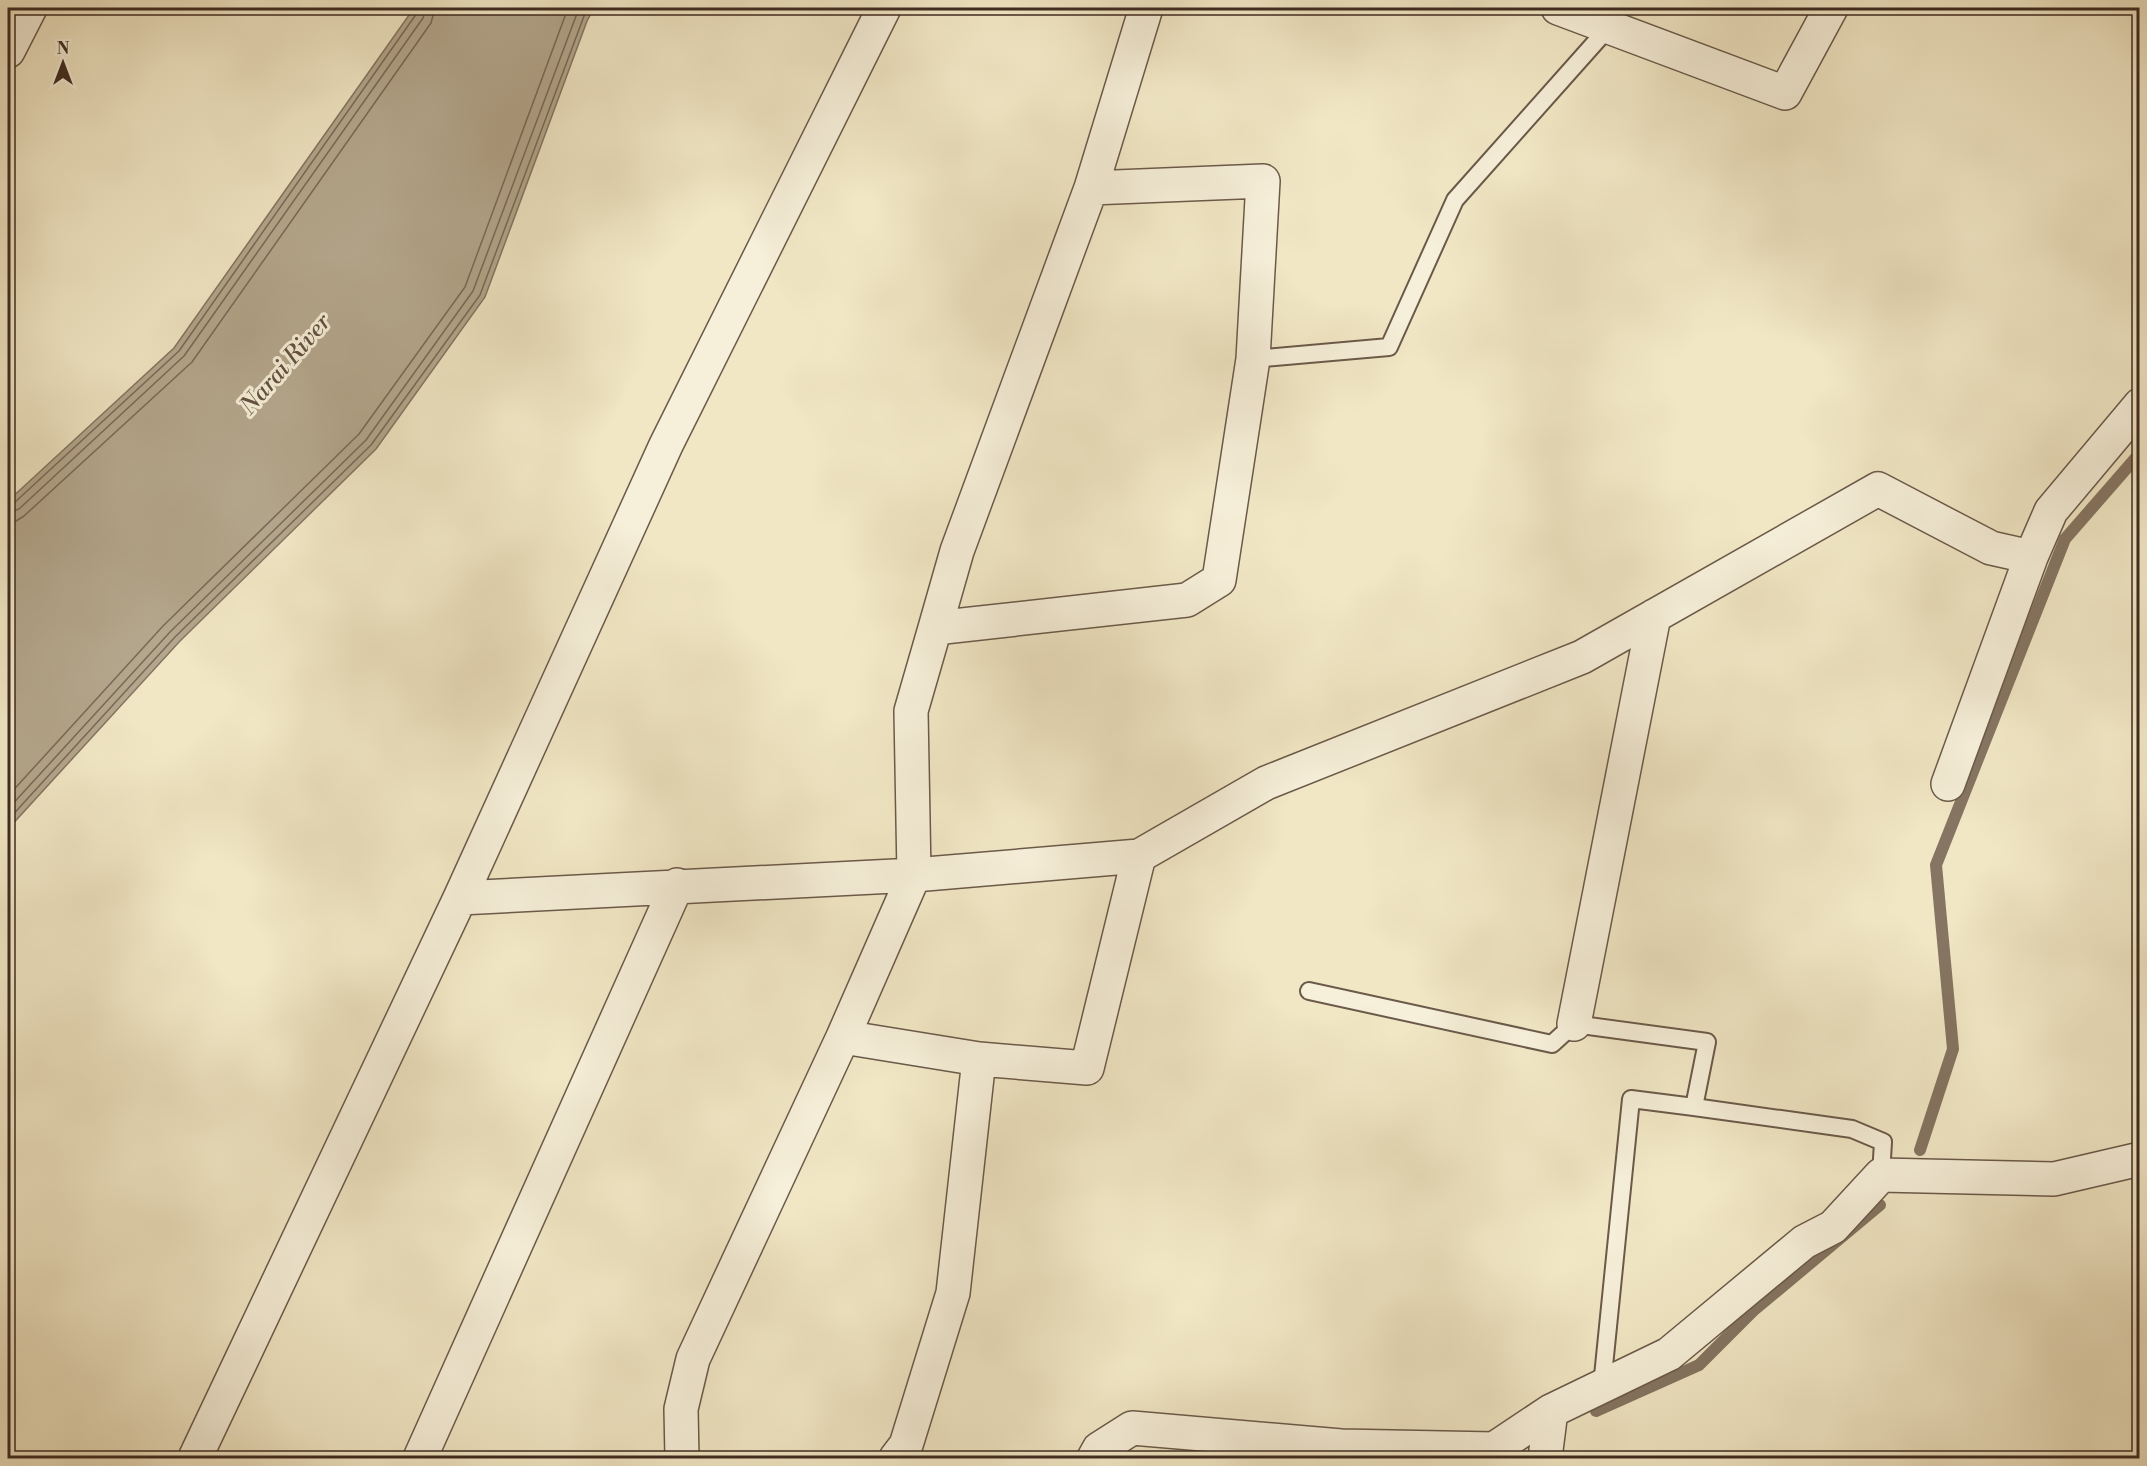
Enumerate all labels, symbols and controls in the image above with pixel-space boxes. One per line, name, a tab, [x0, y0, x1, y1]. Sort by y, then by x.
north arrow	[33, 33, 93, 93]
text: N	[57, 39, 70, 59]
water label: Narai River	[233, 307, 338, 422]

